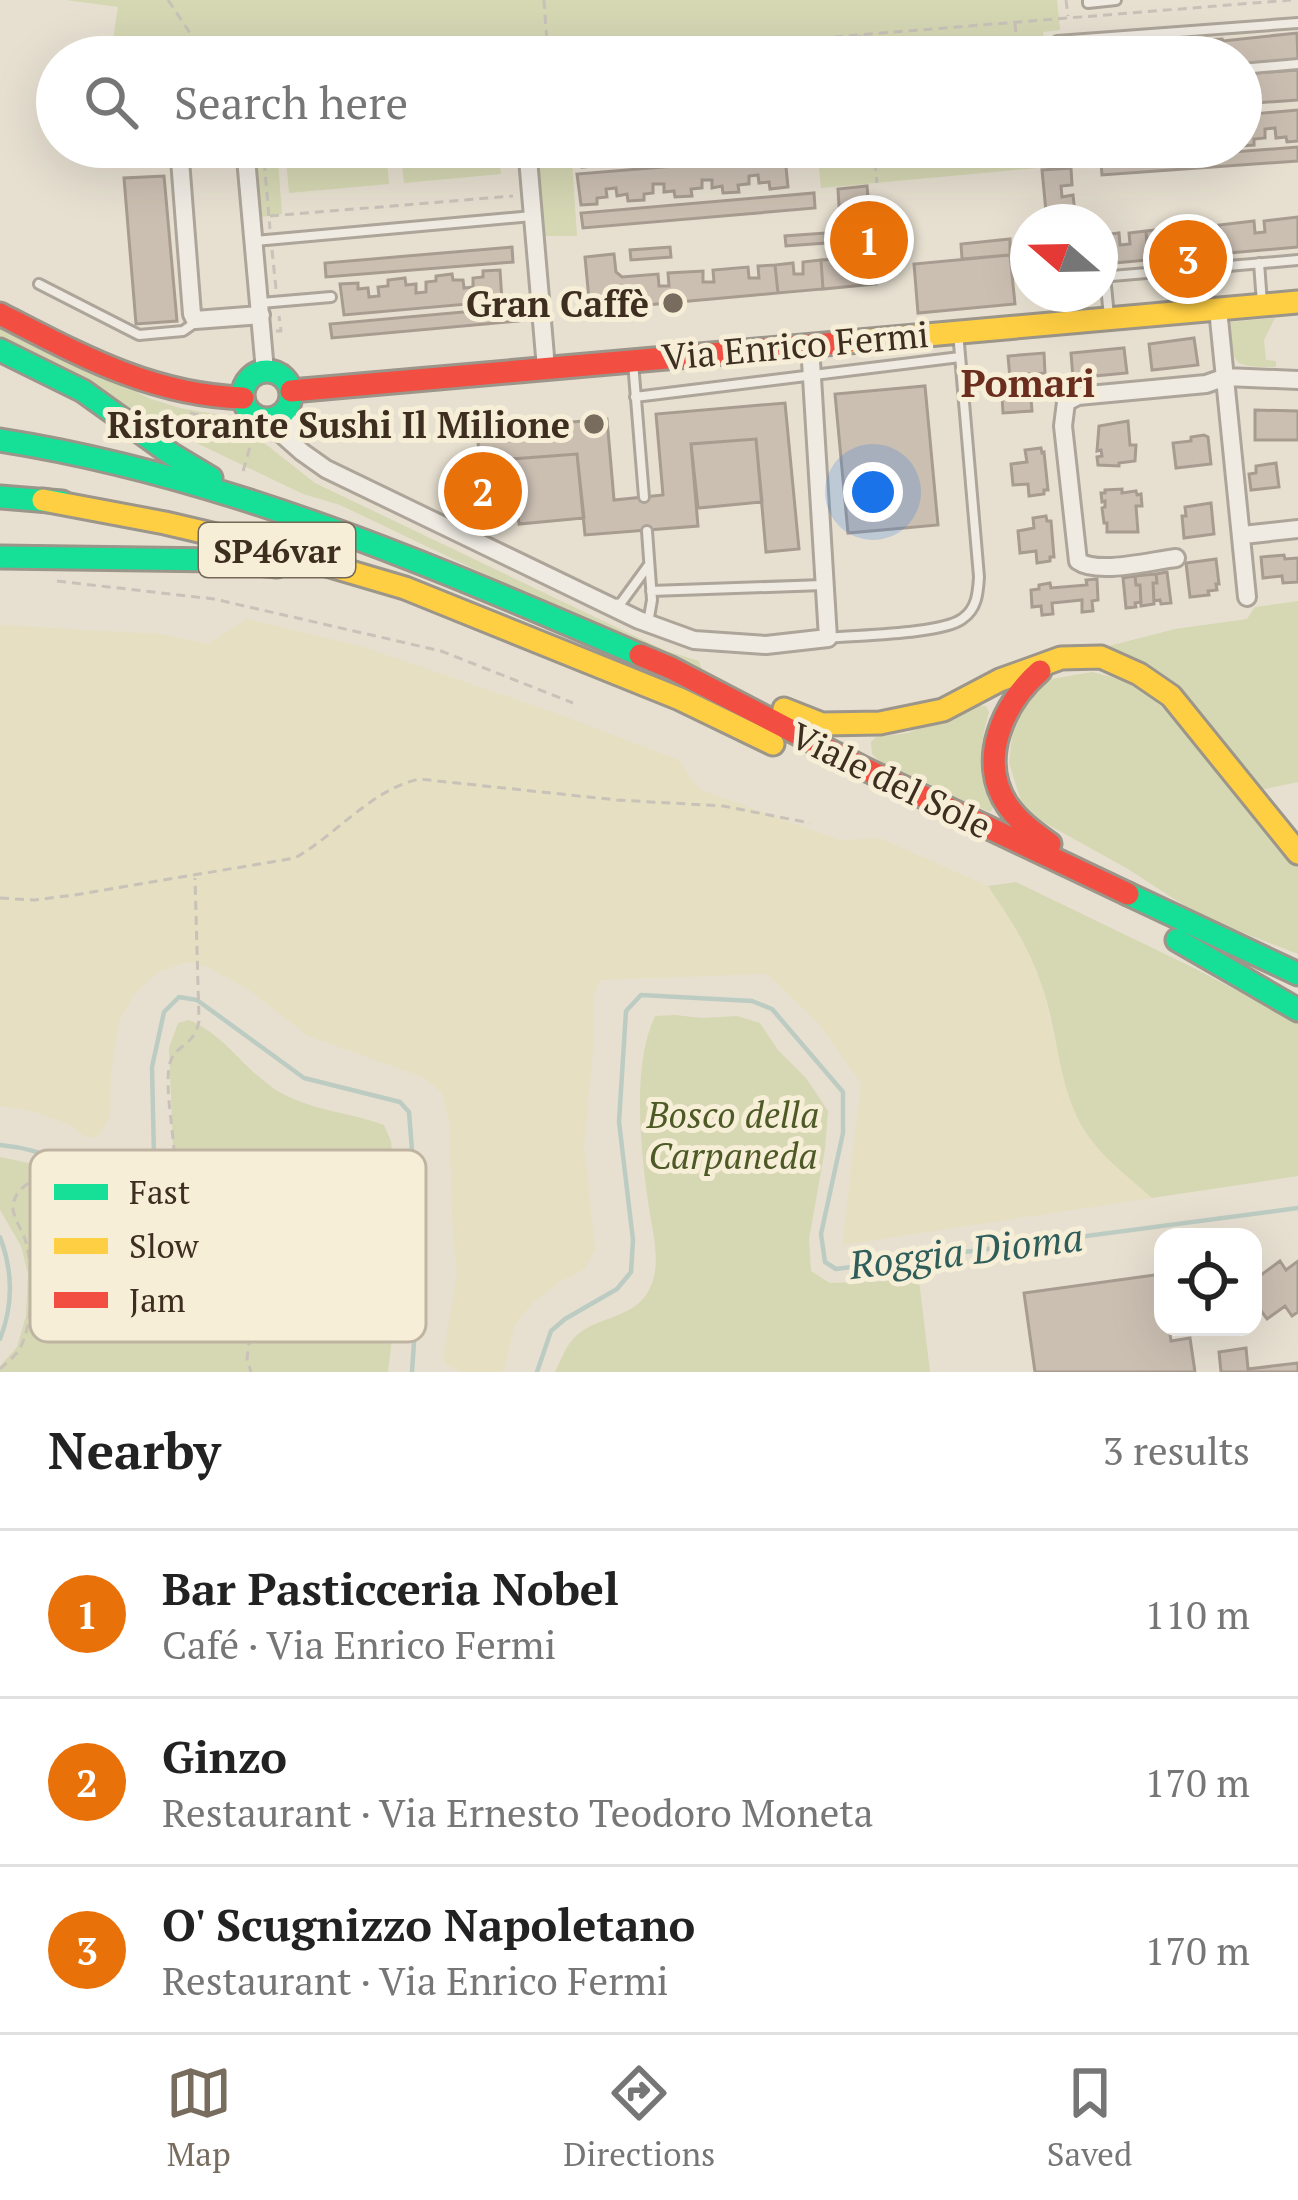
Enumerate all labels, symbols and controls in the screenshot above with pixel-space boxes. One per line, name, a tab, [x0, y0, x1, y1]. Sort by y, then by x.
search box	[36, 36, 1262, 168]
icon: search	[78, 69, 144, 135]
text: Search here	[174, 72, 408, 132]
pin: 1	[830, 195, 908, 285]
north arrow	[1010, 204, 1118, 312]
pin: 3	[1149, 214, 1227, 304]
place label: Gran Caffè	[466, 280, 649, 327]
marker: Gran Caffè	[660, 290, 686, 316]
street label: Via Enrico Fermi	[660, 310, 930, 380]
district label: Pomari	[961, 356, 1095, 408]
place label: Ristorante Sushi Il Milione	[107, 401, 570, 448]
marker: Ristorante Sushi Il Milione	[581, 411, 607, 437]
pin: 2	[444, 446, 522, 536]
your location	[843, 462, 903, 522]
road number: SP46var	[199, 523, 355, 577]
street label: Viale del Sole	[783, 711, 999, 849]
park label: Bosco della Carpaneda	[646, 1091, 819, 1179]
legend	[30, 1150, 426, 1342]
text: Fast	[129, 1170, 190, 1213]
water label: Roggia Dioma	[845, 1210, 1086, 1290]
text: Slow	[129, 1224, 199, 1267]
map controls	[1154, 1228, 1262, 1336]
button: locate	[1154, 1228, 1262, 1336]
text: Jam	[129, 1278, 185, 1321]
text: Nearby	[48, 1416, 221, 1484]
text: 3 results	[1103, 1424, 1250, 1476]
text: Bar Pasticceria Nobel	[162, 1558, 619, 1618]
text: 1	[76, 1588, 98, 1640]
text: 110 m	[1145, 1588, 1250, 1640]
text: Café · Via Enrico Fermi	[162, 1618, 556, 1670]
text: Ginzo	[162, 1726, 287, 1786]
text: 2	[76, 1756, 98, 1808]
text: 170 m	[1145, 1756, 1250, 1808]
text: Restaurant · Via Ernesto Teodoro Moneta	[162, 1786, 874, 1838]
text: O' Scugnizzo Napoletano	[162, 1894, 695, 1954]
text: 3	[76, 1924, 98, 1976]
text: 170 m	[1145, 1924, 1250, 1976]
text: Restaurant · Via Enrico Fermi	[162, 1954, 669, 2006]
tab: Map	[166, 2060, 232, 2175]
tab: Directions	[563, 2060, 715, 2175]
tab: Saved	[1047, 2060, 1132, 2175]

